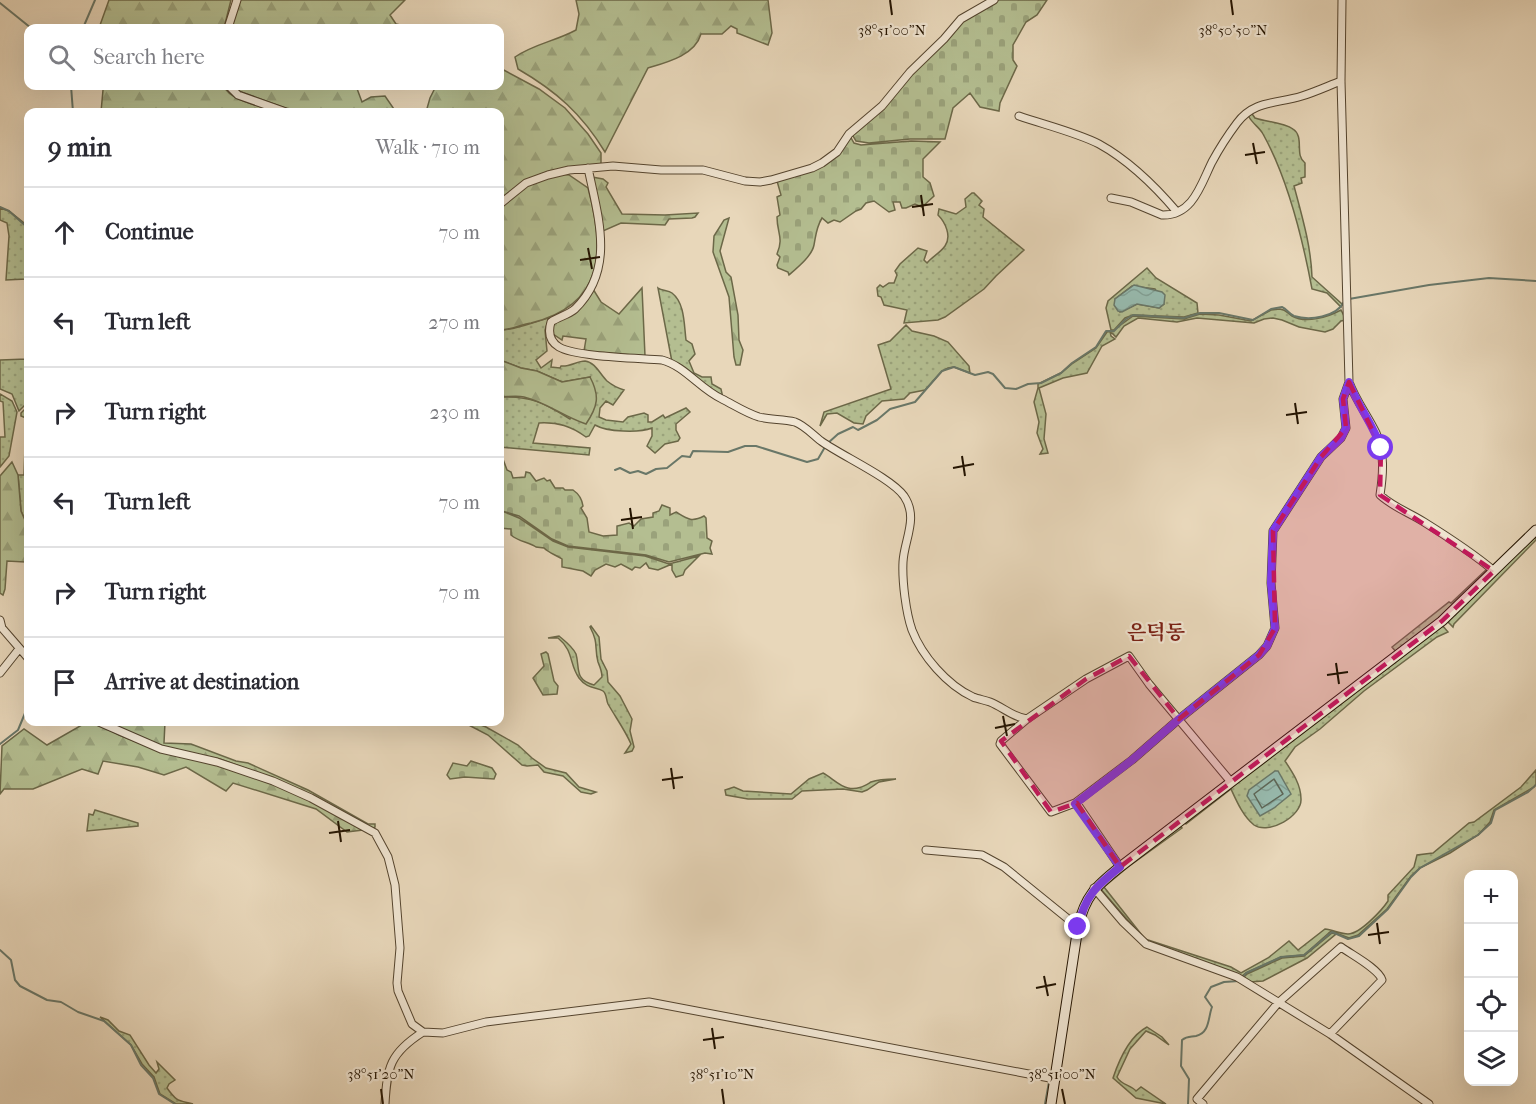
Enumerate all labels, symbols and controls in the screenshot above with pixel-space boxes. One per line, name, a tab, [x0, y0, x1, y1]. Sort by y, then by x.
text: 38°51'00"N	[858, 21, 927, 39]
text: 38°50'50"N	[1198, 21, 1268, 39]
search box	[24, 24, 504, 90]
icon: search	[45, 41, 78, 74]
text: Search here	[93, 44, 205, 70]
text: 9 min	[48, 132, 112, 163]
text: Walk · 710 m	[375, 136, 480, 159]
icon: ahead	[48, 216, 81, 249]
text: Continue	[105, 219, 194, 245]
text: 70 m	[438, 221, 480, 244]
icon: left	[48, 306, 81, 339]
text: Turn left	[105, 309, 191, 335]
text: 270 m	[428, 311, 480, 334]
icon: right	[48, 396, 81, 429]
text: Turn right	[105, 399, 206, 425]
text: 230 m	[430, 401, 480, 424]
route start	[1367, 434, 1393, 460]
icon: left	[48, 486, 81, 519]
text: Turn left	[105, 489, 191, 515]
text: 70 m	[438, 491, 480, 514]
icon: right	[48, 576, 81, 609]
text: Turn right	[105, 579, 206, 605]
text: 70 m	[438, 581, 480, 604]
district label: 은덕동	[1127, 621, 1186, 644]
icon: arrive	[48, 666, 81, 699]
text: Arrive at destination	[105, 669, 299, 695]
map controls	[1464, 870, 1518, 1086]
button: +	[1464, 870, 1518, 924]
route end	[1064, 913, 1090, 939]
button: −	[1464, 924, 1518, 978]
button: locate	[1464, 978, 1518, 1032]
button: layers	[1464, 1032, 1518, 1086]
text: 38°51'20"N	[347, 1065, 415, 1083]
text: 38°51'10"N	[690, 1065, 755, 1083]
text: 38°51'00"N	[1028, 1065, 1097, 1083]

